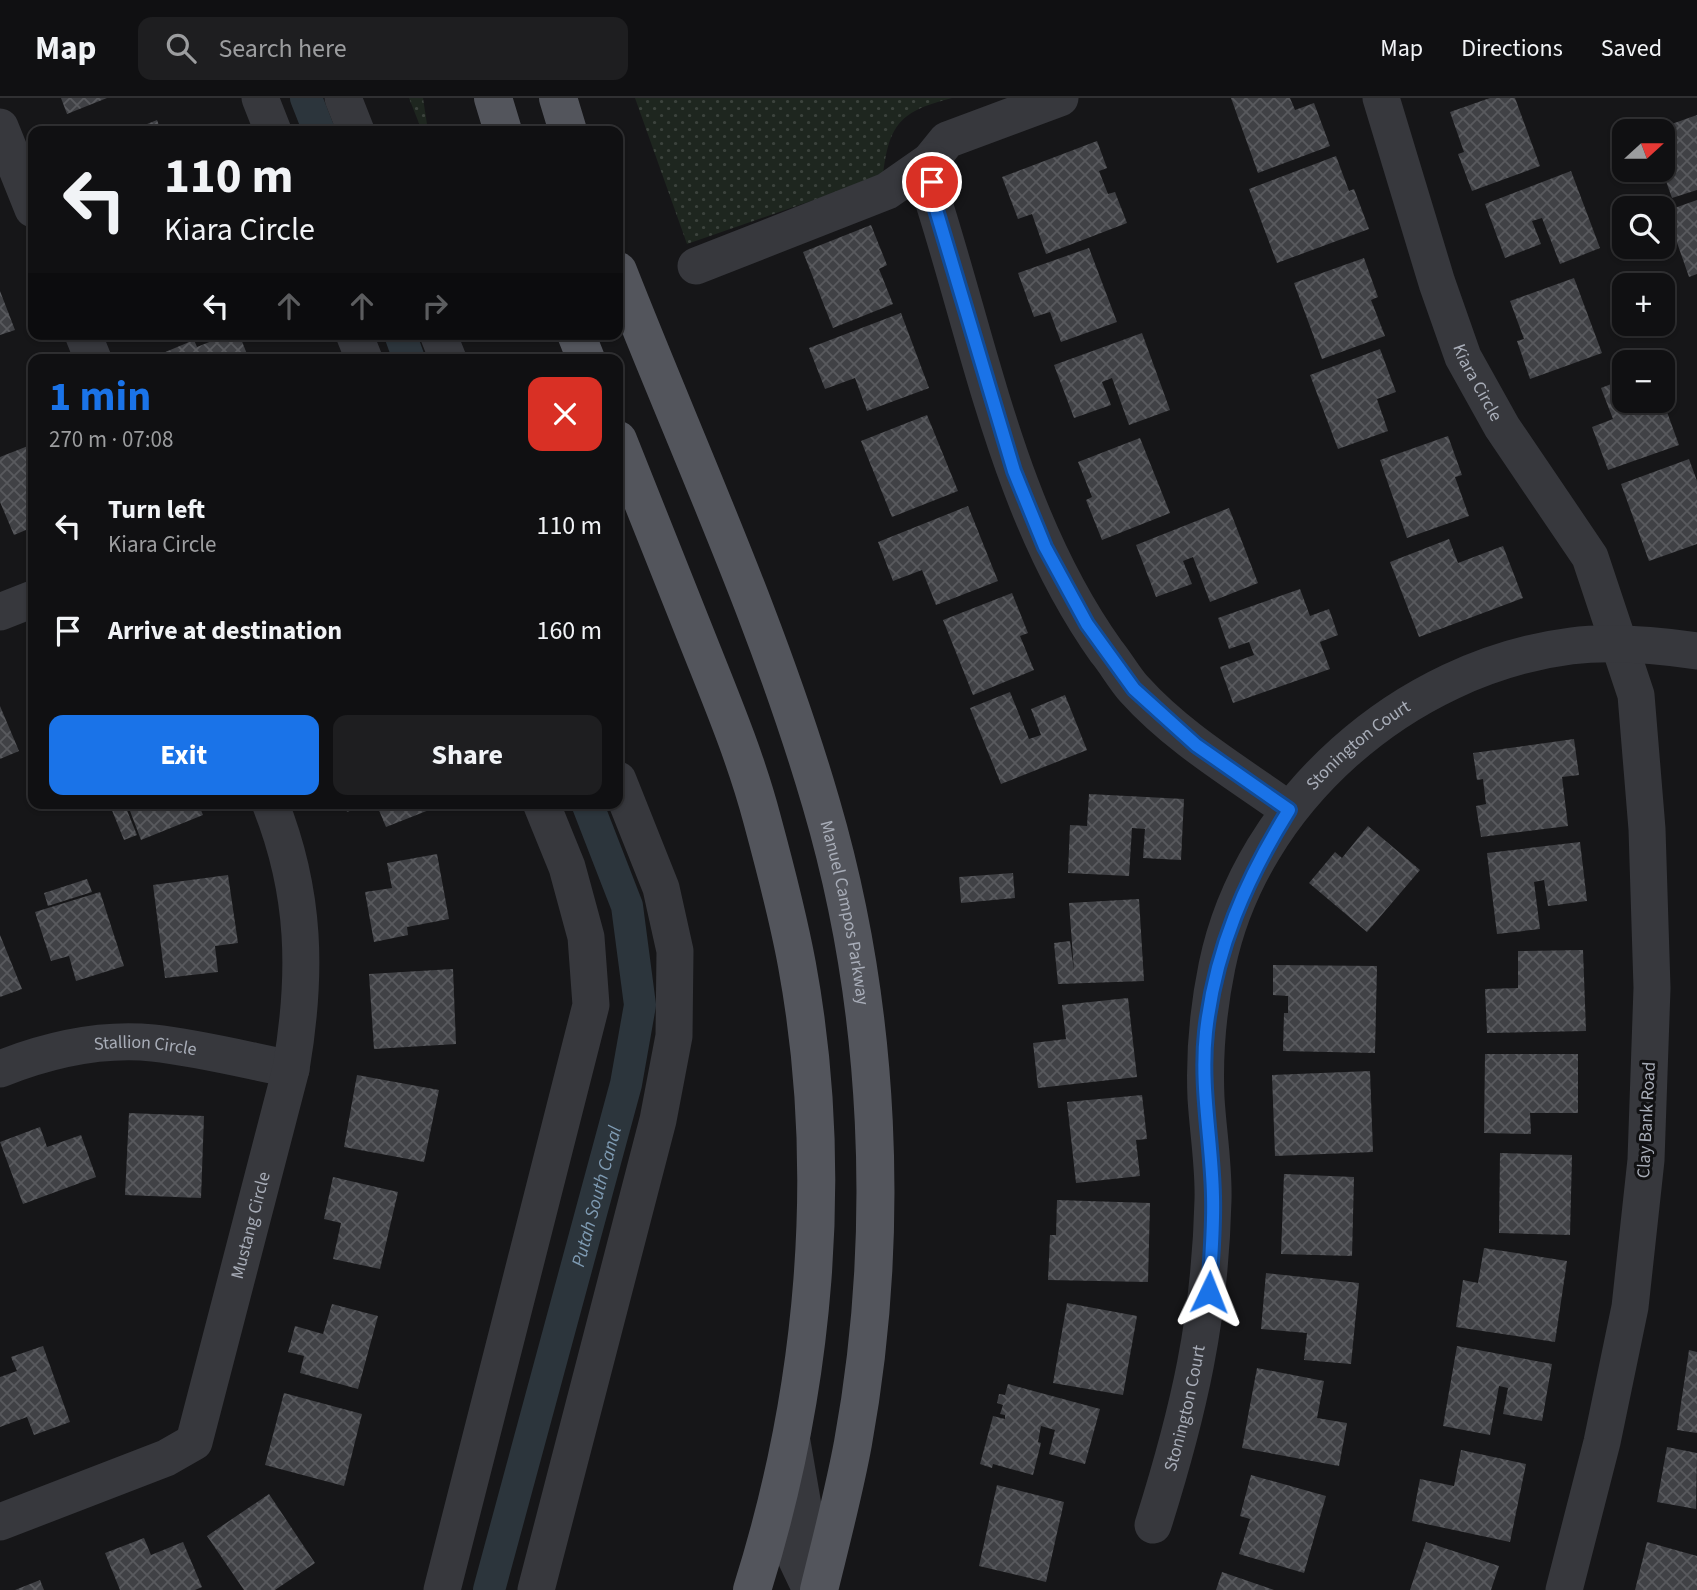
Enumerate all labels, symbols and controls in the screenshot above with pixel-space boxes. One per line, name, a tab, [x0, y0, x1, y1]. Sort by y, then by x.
search box	[138, 17, 628, 80]
text: Map	[35, 25, 96, 72]
icon: search	[162, 29, 200, 67]
text: Search here	[218, 30, 347, 67]
text: Map	[1380, 31, 1423, 66]
text: Directions	[1461, 31, 1563, 66]
text: Saved	[1601, 31, 1662, 66]
north arrow	[1612, 119, 1675, 182]
map controls	[1612, 119, 1675, 413]
text: 110 m	[164, 142, 293, 212]
pin	[902, 152, 962, 212]
icon: left	[49, 154, 140, 245]
icon: arrive	[913, 163, 951, 201]
button: search	[1612, 196, 1675, 259]
text: Kiara Circle	[164, 207, 315, 253]
button: +	[1612, 273, 1675, 336]
icon: left	[197, 287, 235, 325]
icon: ahead	[270, 287, 308, 325]
icon: ahead	[343, 287, 381, 325]
icon: right	[416, 287, 454, 325]
street label: Kiara Circle	[1446, 341, 1508, 426]
button: −	[1612, 350, 1675, 413]
text: 1 min	[49, 367, 151, 427]
button: close	[528, 377, 602, 451]
text: 270 m · 07:08	[49, 423, 173, 456]
text: Turn left	[108, 491, 205, 528]
icon: left	[49, 507, 87, 545]
text: 110 m	[536, 507, 602, 544]
text: Kiara Circle	[108, 528, 217, 561]
icon: arrive	[49, 612, 87, 650]
text: Arrive at destination	[108, 612, 342, 649]
text: 160 m	[536, 612, 602, 649]
street label: Stonington Court	[1300, 694, 1415, 796]
button: Exit	[49, 715, 319, 795]
button: Share	[333, 715, 602, 795]
street label: Manuel Campos Parkway	[814, 817, 875, 1007]
street label: Stallion Circle	[93, 1030, 199, 1062]
street label: Clay Bank Road	[1631, 1061, 1662, 1179]
water label: Putah South Canal	[565, 1123, 629, 1270]
street label: Mustang Circle	[225, 1169, 277, 1282]
position arrow	[1172, 1255, 1246, 1329]
street label: Stonington Court	[1158, 1343, 1212, 1474]

